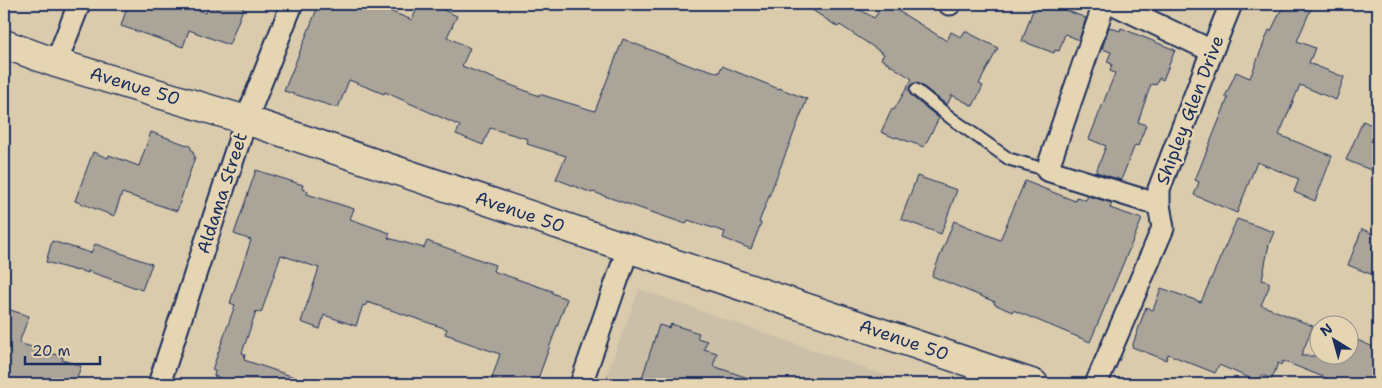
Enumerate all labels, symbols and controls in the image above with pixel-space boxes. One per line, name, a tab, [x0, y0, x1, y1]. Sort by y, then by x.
street label: Shipley Glen Drive	[1150, 32, 1230, 188]
street label: Avenue 50	[87, 61, 183, 111]
street label: Aldama Street	[191, 129, 253, 257]
street label: Avenue 50	[472, 186, 568, 238]
street label: Avenue 50	[856, 314, 952, 366]
north arrow	[1310, 316, 1360, 366]
text: N	[1316, 319, 1336, 340]
scale bar	[25, 333, 100, 365]
text: 20 m	[32, 341, 71, 361]

